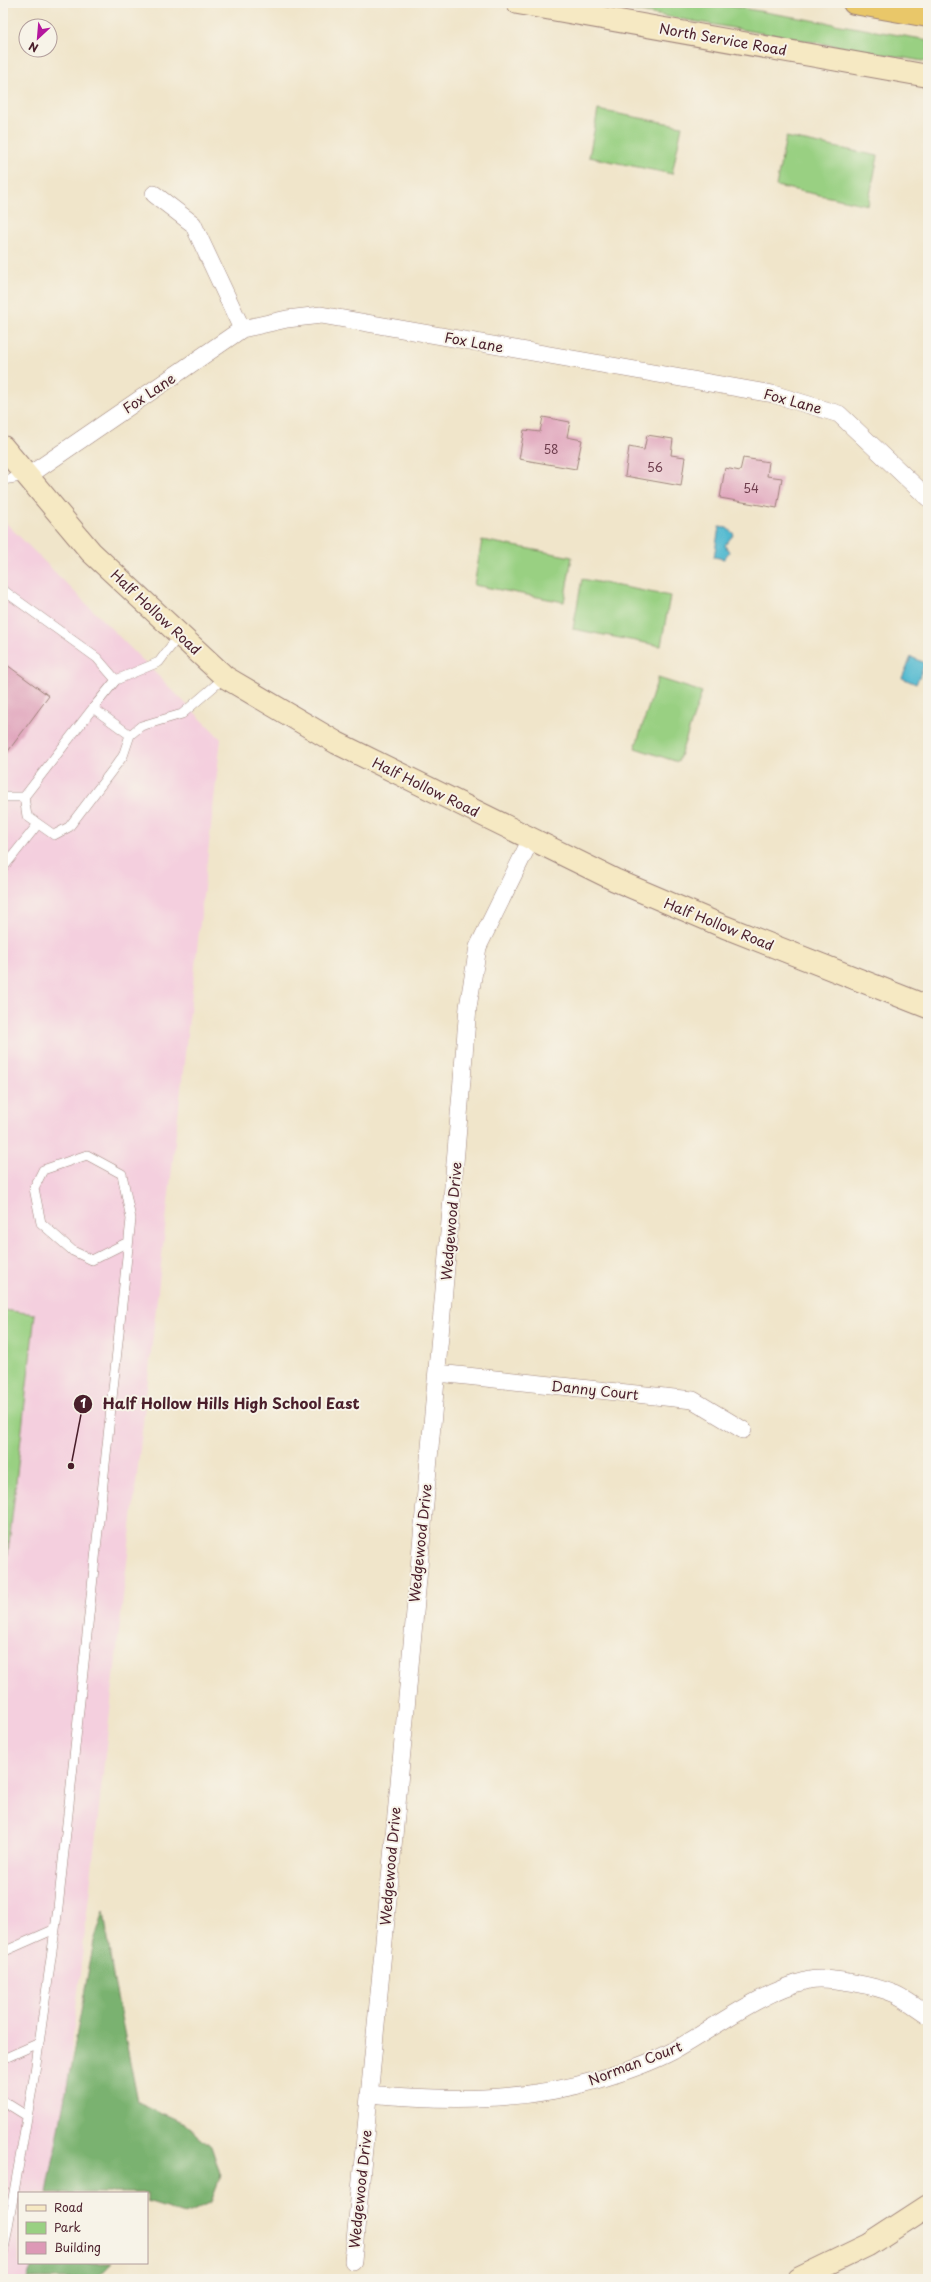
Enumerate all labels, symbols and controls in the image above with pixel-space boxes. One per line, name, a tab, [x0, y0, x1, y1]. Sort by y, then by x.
street label: North Service Road	[658, 17, 788, 61]
north arrow	[18, 18, 58, 58]
text: N	[25, 38, 41, 57]
street label: Fox Lane	[443, 326, 505, 358]
street label: Fox Lane	[118, 368, 180, 418]
street label: Fox Lane	[762, 383, 825, 419]
house number: 58	[543, 440, 559, 458]
house number: 56	[647, 458, 663, 476]
house number: 54	[743, 479, 759, 497]
street label: Half Hollow Road	[106, 564, 206, 660]
street label: Half Hollow Road	[369, 752, 483, 822]
street label: Half Hollow Road	[661, 892, 777, 956]
street label: Wedgewood Drive	[435, 1161, 467, 1281]
street label: Danny Court	[550, 1375, 640, 1405]
callout: Half Hollow Hills High School East	[73, 1390, 368, 1417]
text: Half Hollow Hills High School East	[102, 1391, 360, 1414]
text: 1	[80, 1394, 86, 1412]
street label: Wedgewood Drive	[403, 1483, 437, 1603]
street label: Wedgewood Drive	[374, 1806, 406, 1926]
street label: Norman Court	[585, 2035, 685, 2091]
street label: Wedgewood Drive	[343, 2129, 377, 2249]
legend	[18, 2192, 148, 2264]
text: Road	[54, 2198, 83, 2216]
text: Park	[54, 2218, 81, 2236]
text: Building	[54, 2238, 101, 2256]

